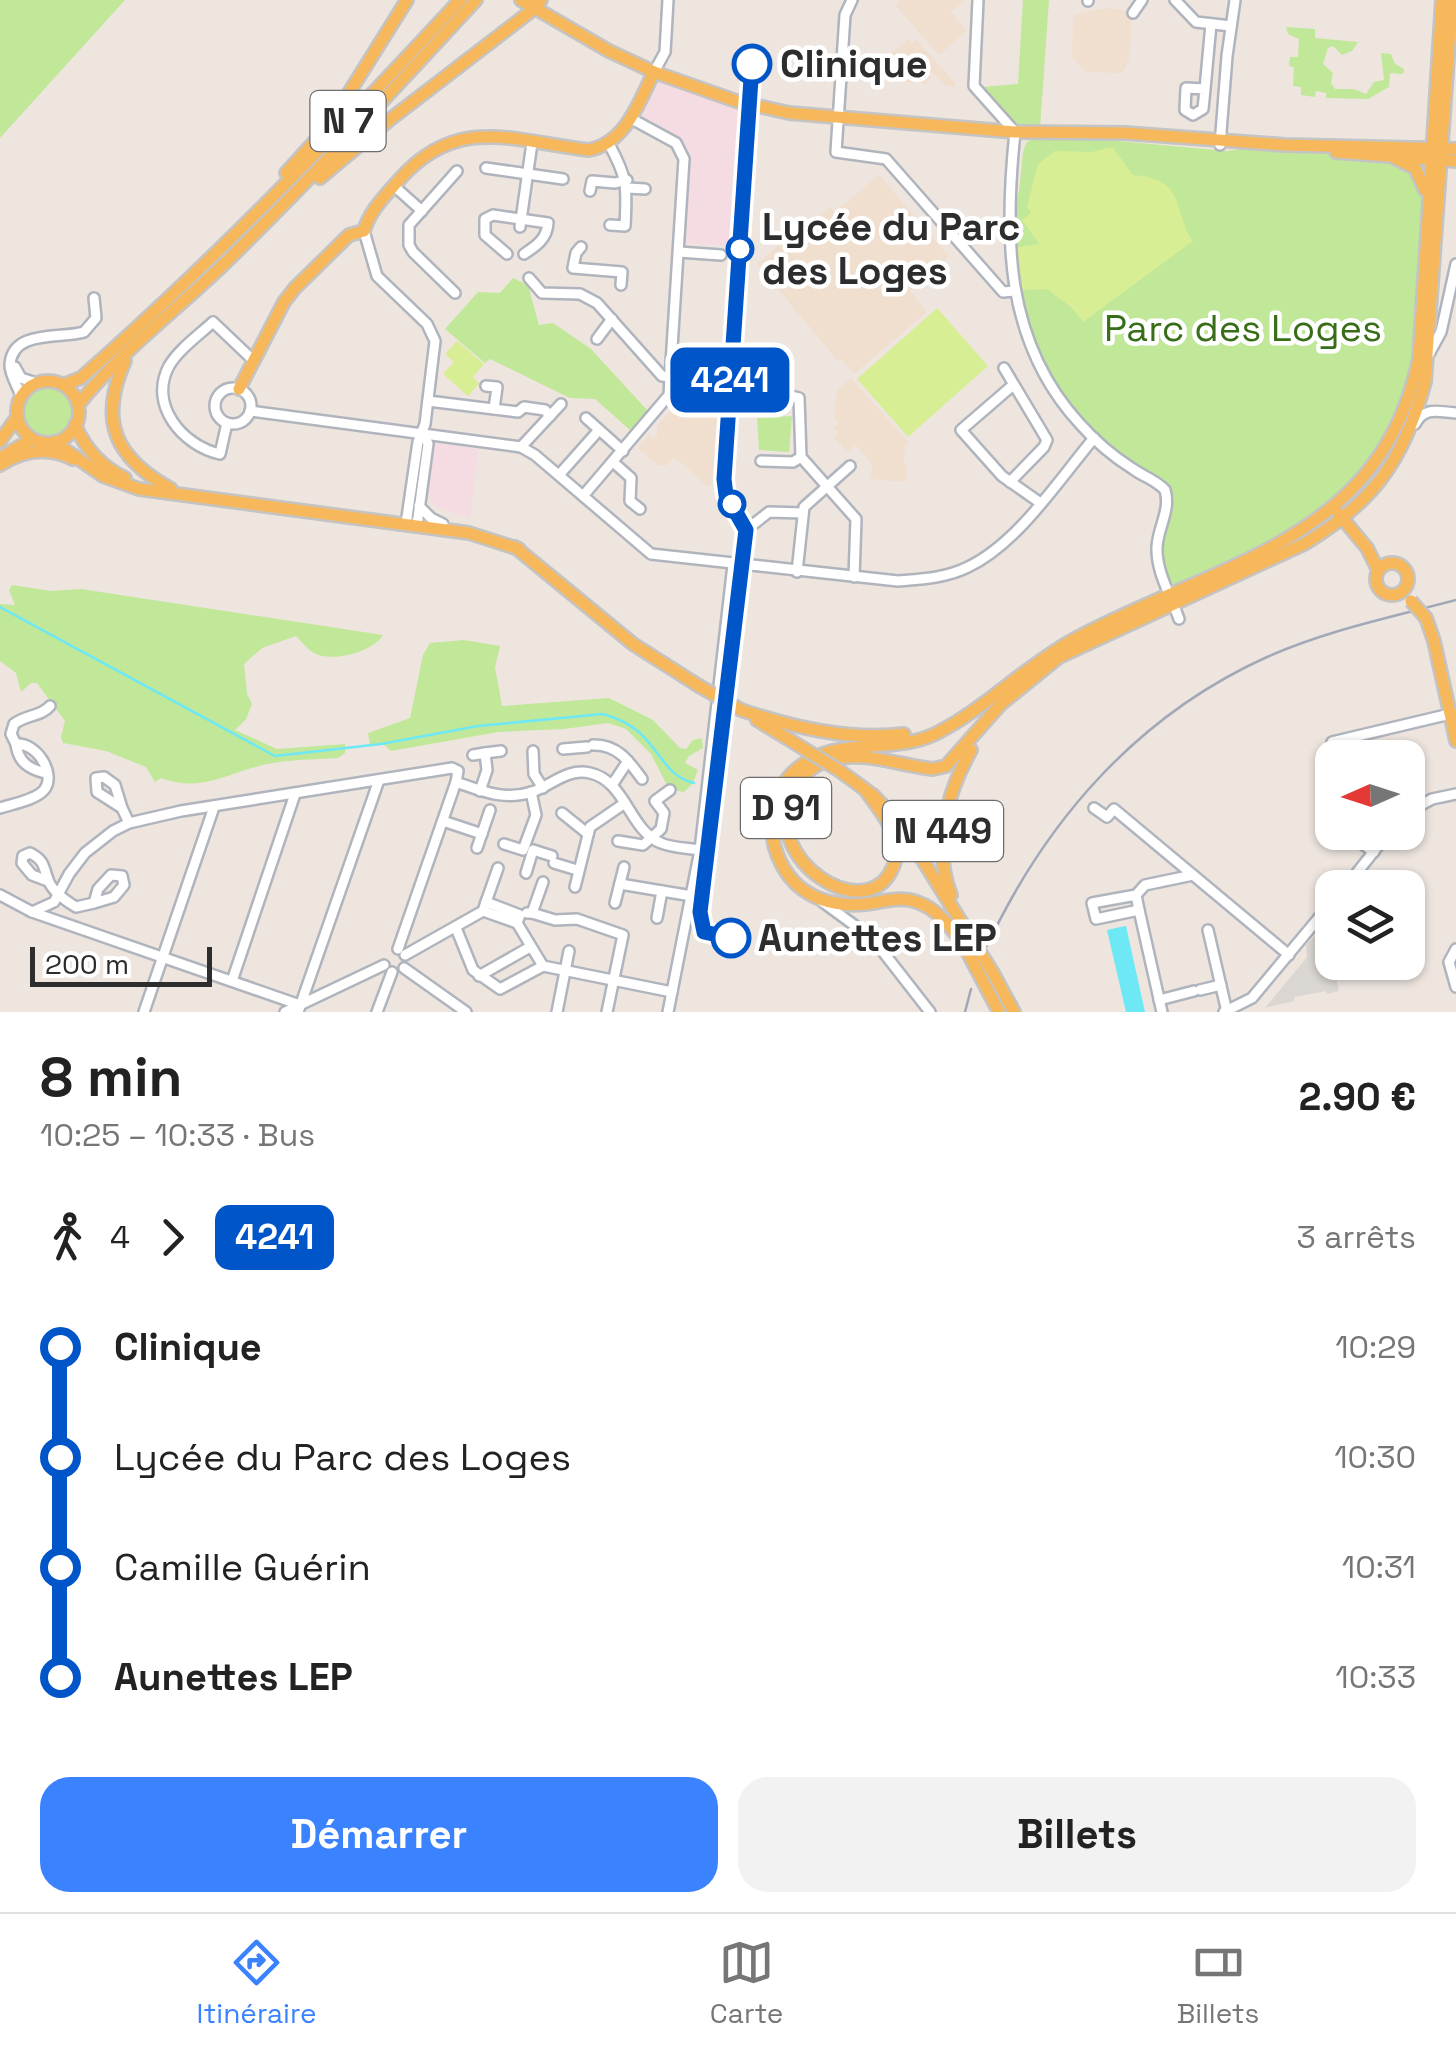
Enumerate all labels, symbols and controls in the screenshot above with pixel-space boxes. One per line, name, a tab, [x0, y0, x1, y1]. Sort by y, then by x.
place label: Clinique	[780, 40, 928, 88]
marker: Clinique	[733, 45, 771, 83]
road number: N 7	[310, 91, 386, 151]
place label: Lycée du Parc des Loges	[762, 203, 1020, 295]
marker: Lycée du Parc des Loges	[727, 236, 753, 262]
park label: Parc des Loges	[1104, 304, 1382, 352]
line badge: 4241	[660, 348, 800, 412]
text: 4241	[690, 358, 770, 402]
unlabelled marker	[719, 491, 745, 517]
north arrow	[1315, 740, 1425, 850]
map controls	[1315, 740, 1425, 980]
road number: D 91	[741, 778, 831, 838]
road number: N 449	[883, 801, 1003, 861]
button: layers	[1315, 870, 1425, 980]
place label: Aunettes LEP	[758, 914, 997, 962]
marker: Aunettes LEP	[712, 919, 750, 957]
scale bar	[30, 942, 212, 986]
text: 200 m	[45, 946, 129, 982]
text: 8 min	[40, 1042, 182, 1112]
text: 2.90 €	[1299, 1073, 1416, 1121]
text: 10:25 – 10:33 · Bus	[40, 1115, 315, 1155]
icon: walk	[40, 1210, 95, 1265]
icon: forward	[145, 1210, 200, 1265]
text: 4241	[235, 1215, 314, 1259]
text: 4	[110, 1217, 130, 1257]
text: 3 arrêts	[1297, 1217, 1416, 1257]
text: Clinique	[114, 1323, 262, 1371]
text: 10:29	[1335, 1327, 1416, 1367]
text: Lycée du Parc des Loges	[114, 1433, 571, 1481]
text: 10:30	[1334, 1437, 1416, 1477]
text: Camille Guérin	[114, 1543, 371, 1591]
text: 10:31	[1342, 1547, 1416, 1587]
text: Aunettes LEP	[114, 1653, 353, 1701]
text: 10:33	[1335, 1657, 1416, 1697]
button: Démarrer	[40, 1777, 718, 1892]
button: Billets	[738, 1777, 1416, 1892]
tab: Itinéraire	[197, 1935, 317, 2031]
tab: Carte	[710, 1935, 783, 2031]
tab: Billets	[1177, 1935, 1259, 2031]

